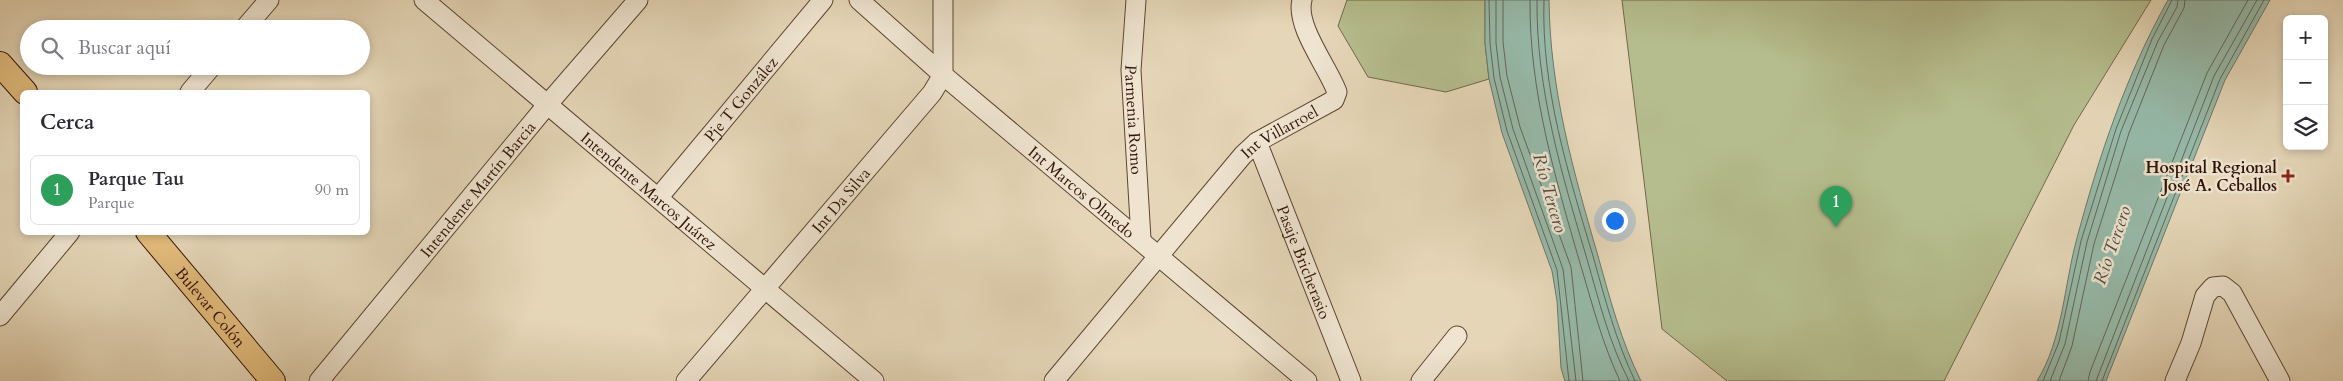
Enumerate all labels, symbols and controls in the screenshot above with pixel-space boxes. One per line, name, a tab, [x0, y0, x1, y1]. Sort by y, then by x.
map controls	[2283, 15, 2328, 150]
button: +	[2283, 15, 2328, 60]
search box	[20, 20, 370, 75]
icon: search	[38, 34, 66, 62]
text: Buscar aquí	[78, 35, 171, 61]
street label: Pje T González	[699, 52, 783, 147]
button: −	[2283, 60, 2328, 105]
street label: Parmenia Romo	[1119, 64, 1147, 176]
street label: Int Villarroel	[1236, 101, 1322, 164]
button: layers	[2283, 105, 2328, 150]
text: Cerca	[40, 108, 94, 137]
street label: Intendente Martín Barcia	[416, 117, 541, 262]
street label: Intendente Marcos Juárez	[576, 127, 721, 255]
street label: Int Marcos Olmedo	[1023, 141, 1140, 244]
water label: Río Tercero	[1526, 151, 1573, 236]
place label: Hospital Regional José A. Ceballos	[2145, 157, 2277, 197]
street label: Int Da Silva	[807, 163, 876, 238]
text: Parque Tau	[88, 166, 184, 192]
marker: Hospital Regional José A. Ceballos	[2281, 169, 2295, 183]
text: 1	[53, 179, 61, 201]
text: 90 m	[315, 179, 349, 201]
pin: 1	[1820, 186, 1852, 227]
text: Parque	[88, 192, 135, 214]
street label: Pasaje Bricherasio	[1271, 202, 1336, 323]
water label: Río Tercero	[2087, 203, 2138, 288]
your location	[1602, 208, 1628, 234]
street label: Bulevar Colón	[170, 263, 250, 353]

